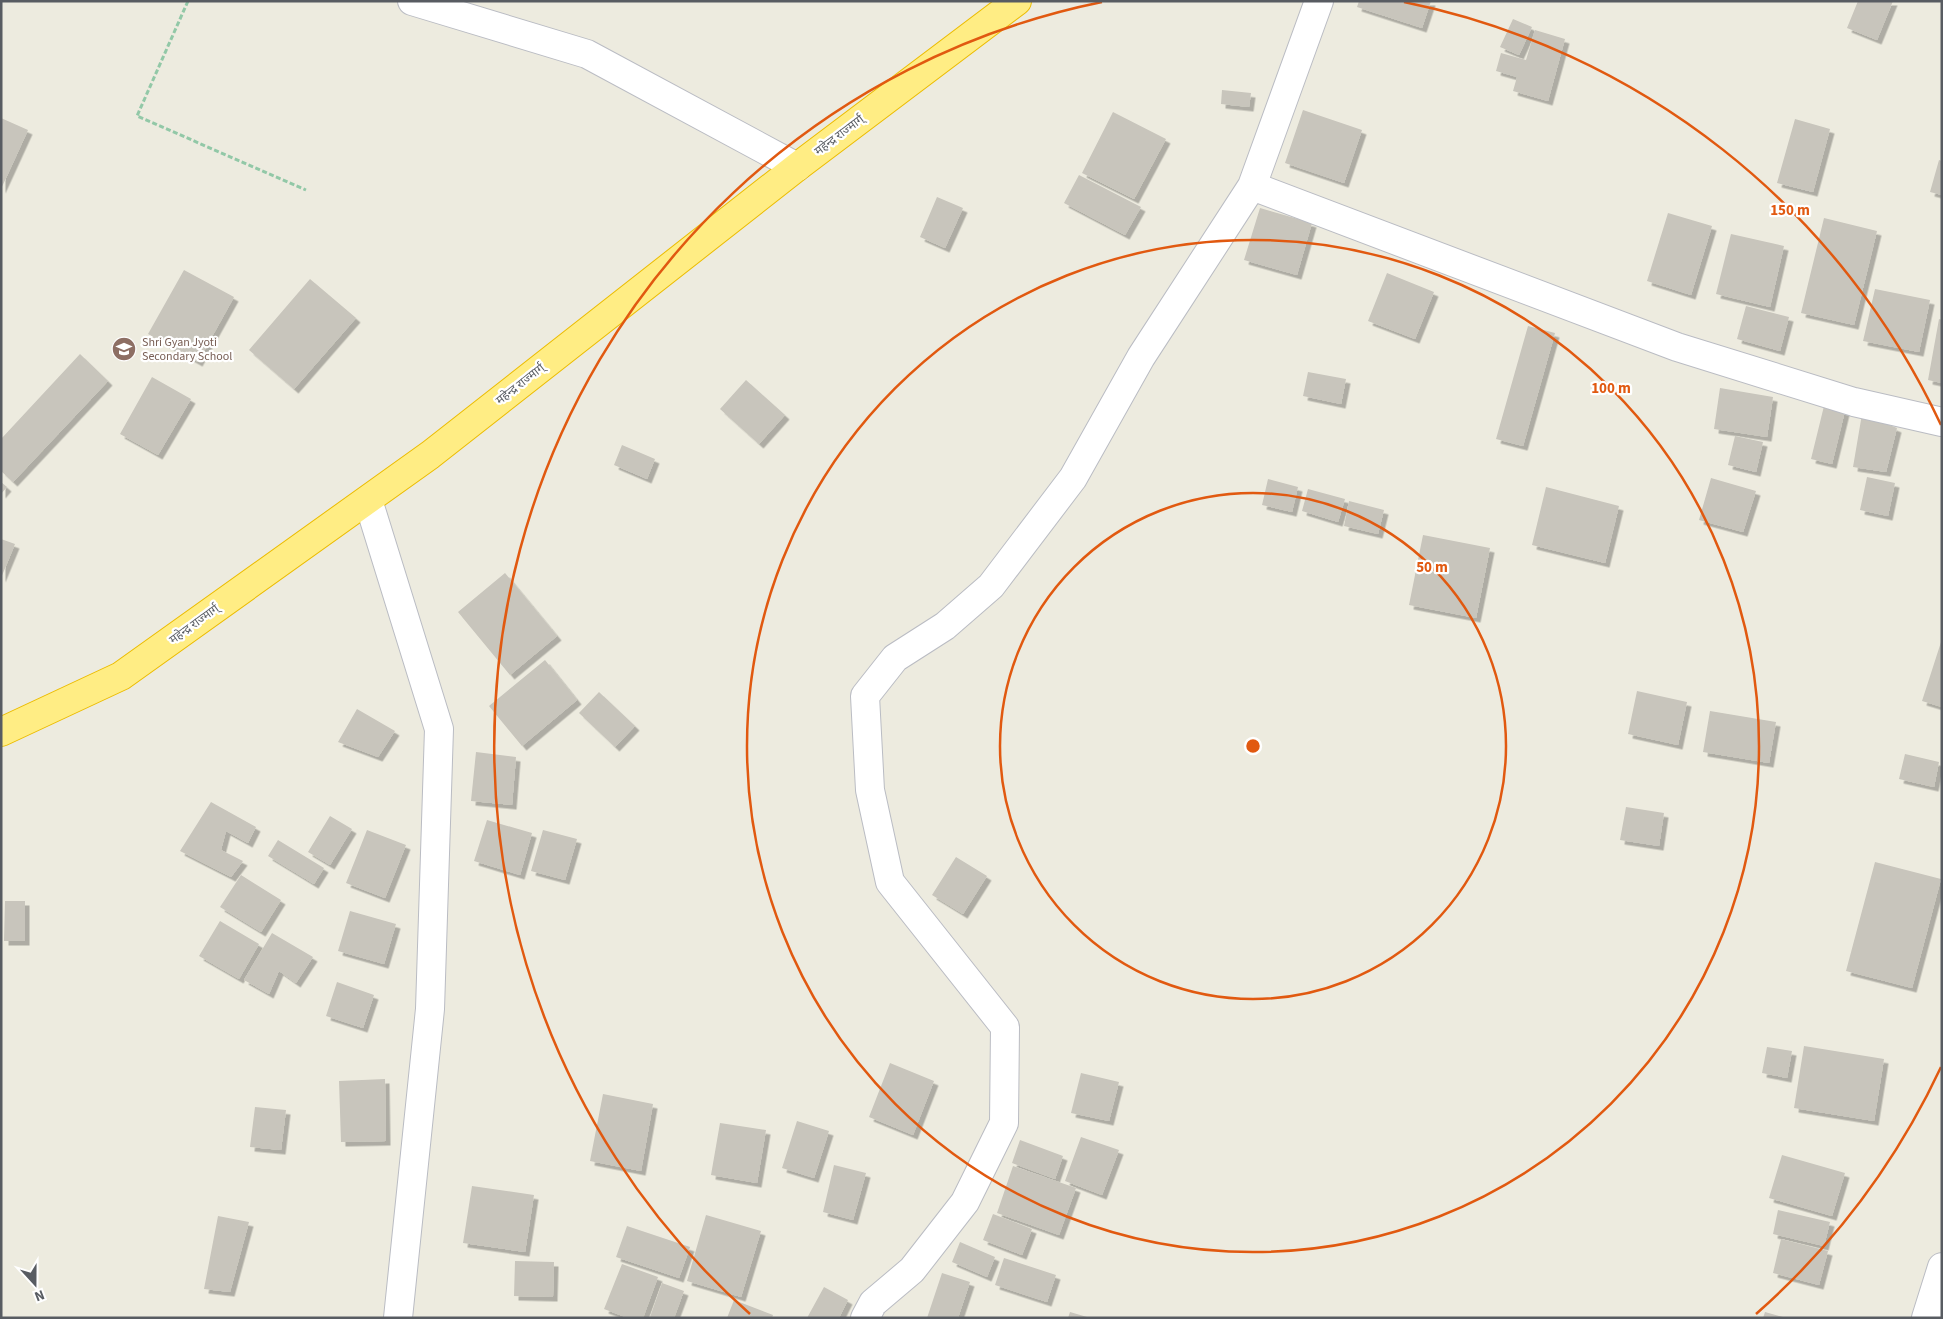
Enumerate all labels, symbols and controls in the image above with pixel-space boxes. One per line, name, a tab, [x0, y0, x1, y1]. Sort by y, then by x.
street label: महेन्द्र राज्मार्ग्	[811, 110, 869, 160]
text: 150 m	[1770, 200, 1810, 221]
place label: Shri Gyan Jyoti Secondary School	[142, 334, 232, 365]
school or university icon: Shri Gyan Jyoti Secondary School	[111, 336, 137, 362]
street label: महेन्द्र राज्मार्ग्	[492, 359, 550, 409]
text: 100 m	[1591, 378, 1631, 399]
text: 50 m	[1416, 557, 1448, 578]
street label: महेन्द्र राज्मार्ग्	[166, 599, 224, 648]
centre of rings	[1244, 737, 1262, 755]
north arrow	[10, 1259, 60, 1309]
text: N	[31, 1284, 47, 1306]

